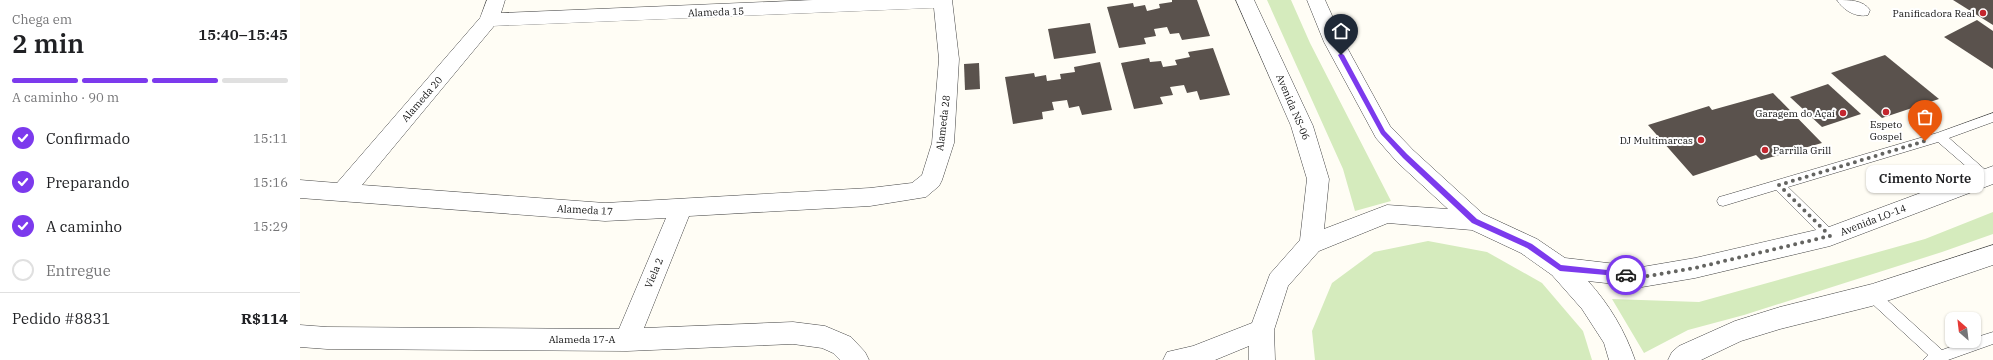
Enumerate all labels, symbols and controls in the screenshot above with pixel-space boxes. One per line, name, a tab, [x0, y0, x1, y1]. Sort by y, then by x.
street label: Alameda 15	[688, 5, 744, 19]
place label: Panificadora Real	[1893, 7, 1975, 20]
marker: Panificadora Real	[1978, 8, 1988, 18]
text: Chega em	[12, 11, 72, 28]
pin	[1324, 14, 1358, 55]
icon: home	[1330, 20, 1352, 42]
text: 15:40–15:45	[198, 25, 288, 44]
text: 2 min	[12, 26, 84, 60]
street label: Avenida NS-06	[1273, 72, 1313, 142]
street label: Alameda 20	[399, 74, 445, 124]
text: A caminho · 90 m	[12, 89, 119, 106]
street label: Alameda 28	[933, 94, 953, 152]
pin	[1908, 100, 1942, 141]
icon: bag	[1914, 106, 1936, 128]
place label: Garagem do Açaí	[1755, 107, 1835, 120]
marker: Espeto Gospel	[1881, 107, 1891, 117]
marker: Garagem do Açaí	[1838, 108, 1848, 118]
place label: Espeto Gospel	[1870, 118, 1902, 143]
icon: check	[12, 127, 34, 149]
text: Confirmado	[46, 129, 130, 148]
text: 15:11	[253, 130, 288, 147]
place label: DJ Multimarcas	[1620, 134, 1693, 147]
marker: DJ Multimarcas	[1696, 135, 1706, 145]
place label: Parrilla Grill	[1773, 144, 1831, 157]
marker: Parrilla Grill	[1760, 145, 1770, 155]
callout: Cimento Norte	[1866, 165, 1984, 193]
text: Cimento Norte	[1879, 170, 1971, 187]
icon: check	[12, 171, 34, 193]
text: Preparando	[46, 173, 129, 192]
text: 15:16	[253, 174, 288, 191]
street label: Avenida LO-14	[1838, 201, 1908, 239]
street label: Alameda 17	[557, 202, 613, 218]
icon: check	[12, 215, 34, 237]
text: A caminho	[46, 217, 122, 236]
text: 15:29	[253, 218, 288, 235]
courier	[1606, 255, 1646, 295]
street label: Viela 2	[642, 256, 666, 290]
text: Entregue	[46, 261, 111, 280]
icon: car	[1615, 264, 1637, 286]
text: Pedido #8831	[12, 309, 111, 328]
text: R$114	[241, 309, 288, 328]
north arrow	[1945, 312, 1981, 348]
map controls	[1945, 312, 1981, 348]
street label: Alameda 17-A	[549, 333, 615, 346]

